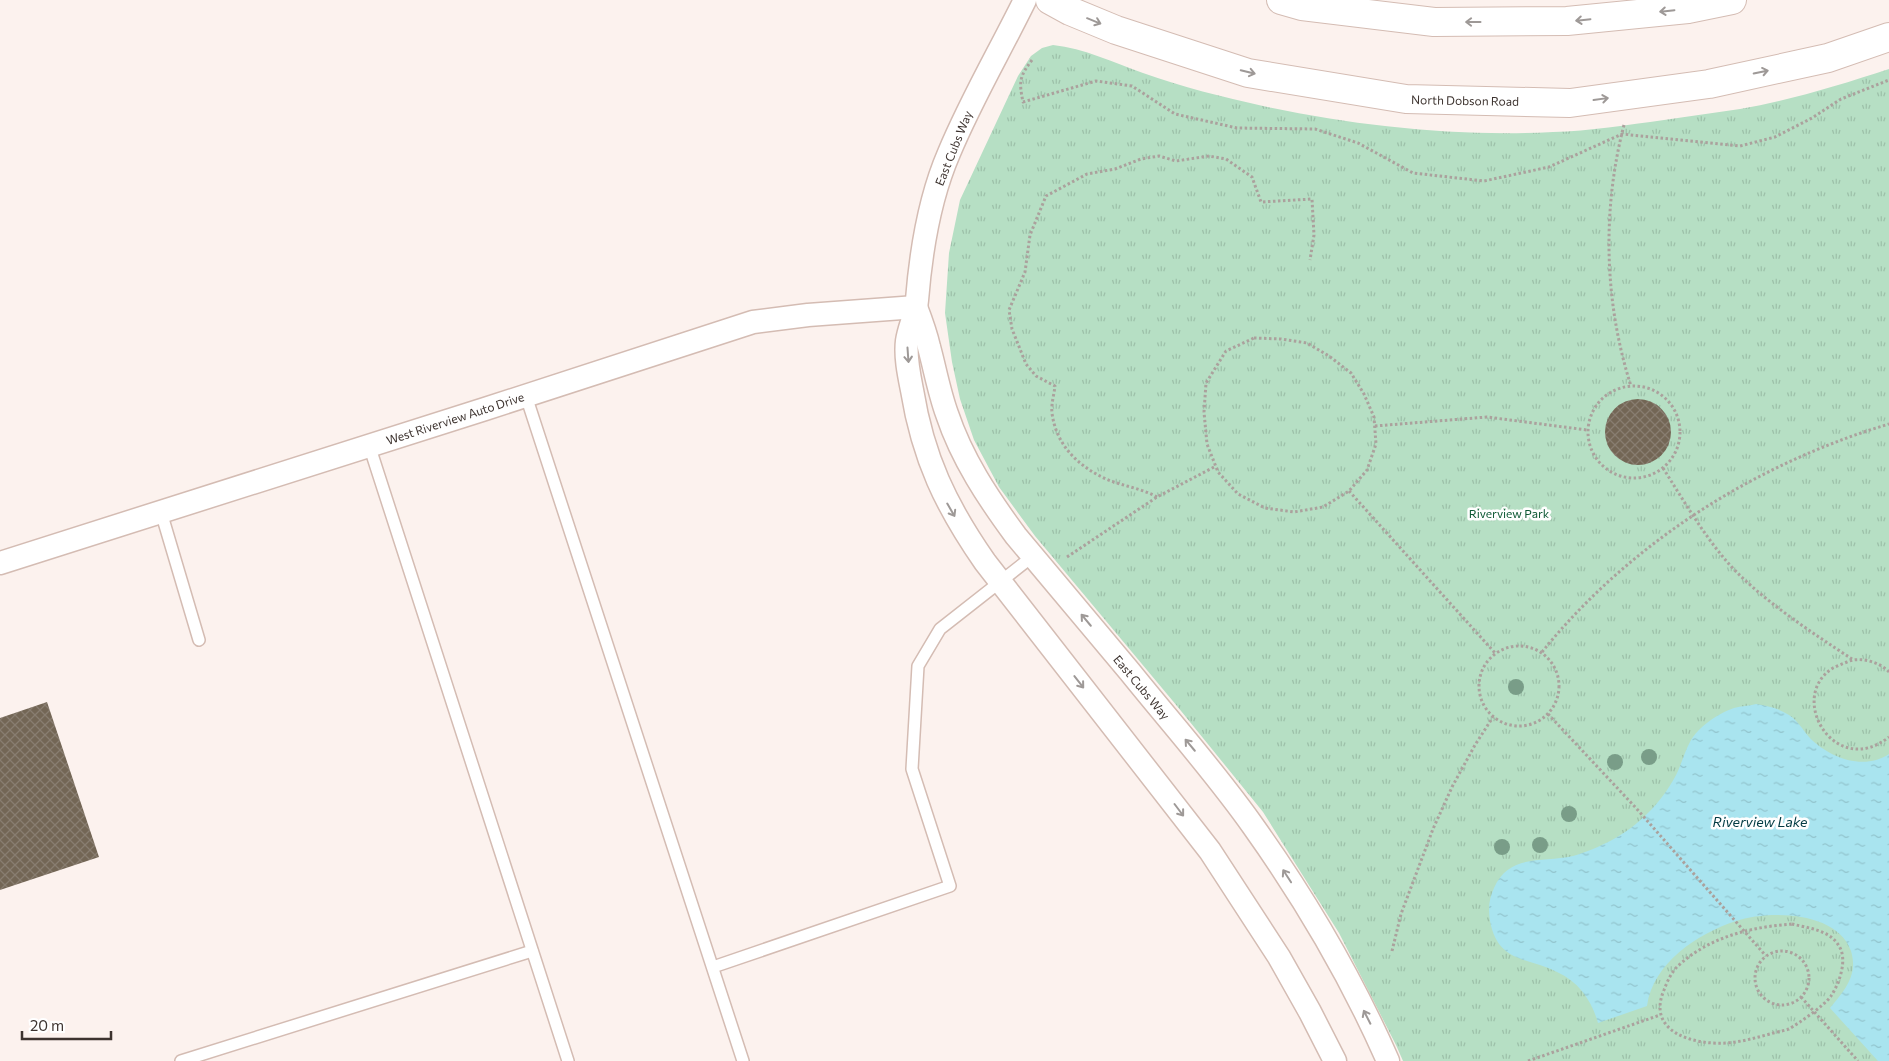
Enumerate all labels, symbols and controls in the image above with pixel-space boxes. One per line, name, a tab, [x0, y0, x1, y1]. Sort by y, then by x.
one-way arrow	[1659, 6, 1675, 16]
one-way arrow	[1575, 15, 1591, 25]
one-way arrow	[1086, 16, 1101, 26]
one-way arrow	[1465, 17, 1482, 27]
one-way arrow	[1753, 67, 1769, 77]
one-way arrow	[1239, 68, 1255, 77]
street label: North Dobson Road	[1411, 92, 1519, 108]
one-way arrow	[1593, 94, 1609, 104]
street label: East Cubs Way	[932, 108, 974, 188]
one-way arrow	[903, 346, 913, 362]
street label: West Riverview Auto Drive	[384, 389, 526, 447]
one-way arrow	[947, 502, 957, 517]
park label: Riverview Park	[1469, 506, 1550, 520]
one-way arrow	[1081, 614, 1092, 627]
street label: East Cubs Way	[1111, 652, 1173, 722]
one-way arrow	[1074, 675, 1085, 688]
one-way arrow	[1184, 739, 1196, 752]
one-way arrow	[1174, 803, 1185, 816]
water label: Riverview Lake	[1713, 813, 1808, 830]
one-way arrow	[1281, 869, 1292, 883]
scale bar	[22, 1008, 111, 1040]
one-way arrow	[1362, 1010, 1371, 1025]
text: 20 m	[30, 1016, 64, 1034]

